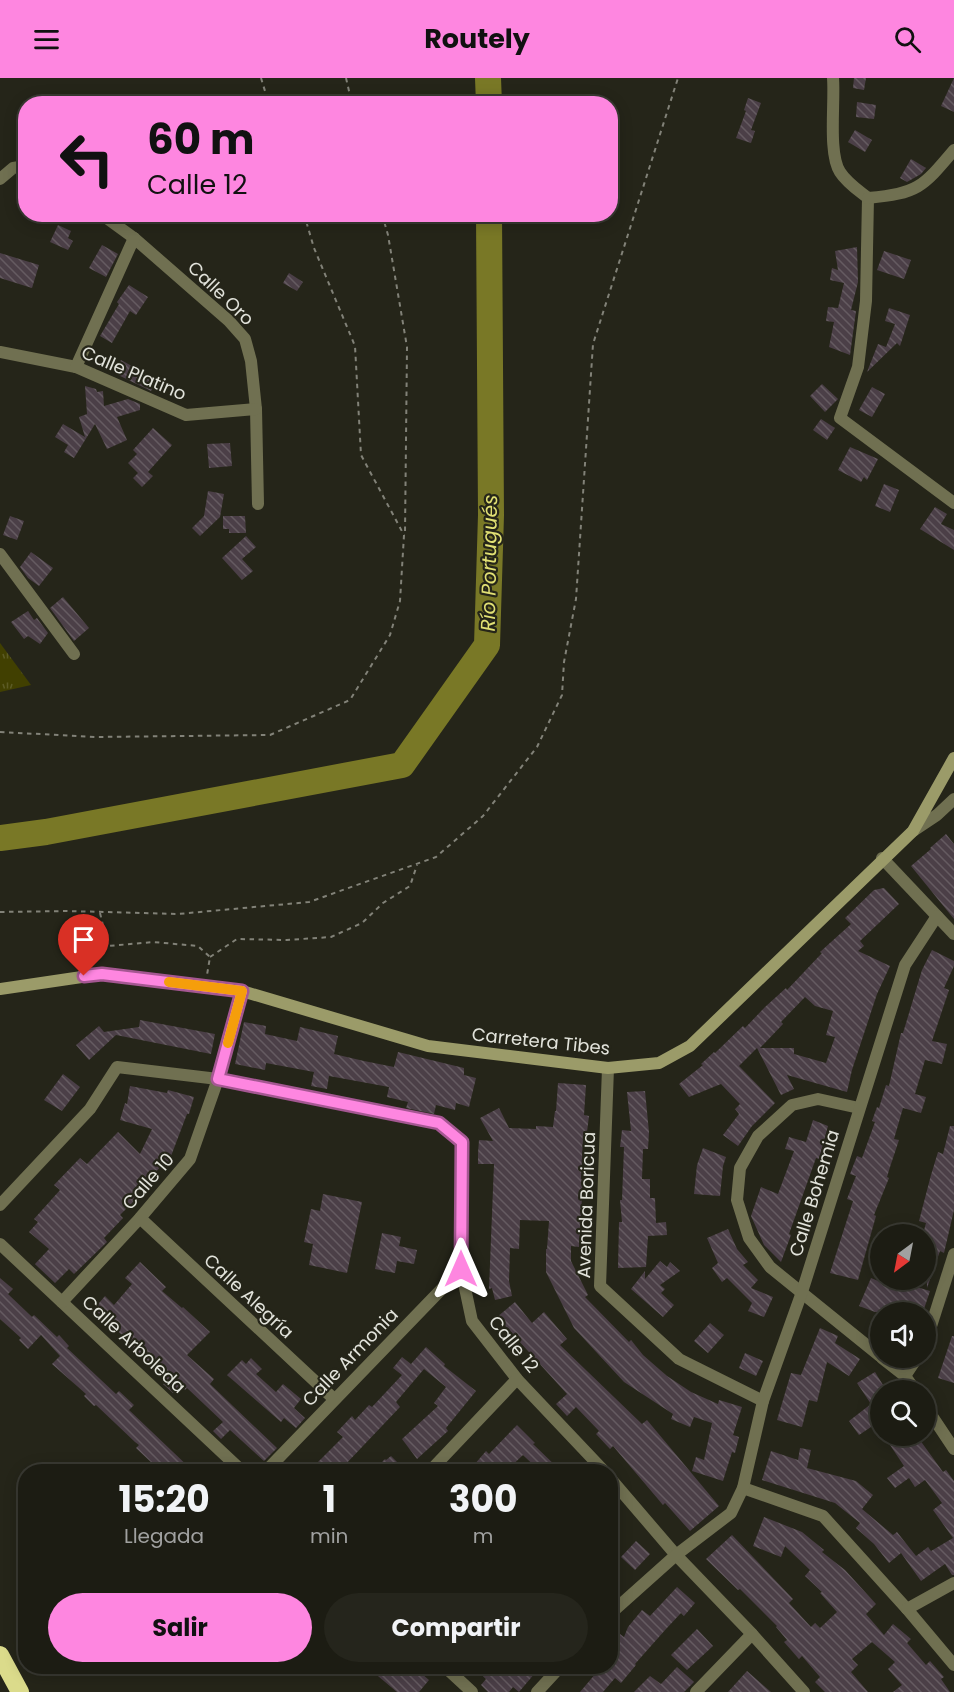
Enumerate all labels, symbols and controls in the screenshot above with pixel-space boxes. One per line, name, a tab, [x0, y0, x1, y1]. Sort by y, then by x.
text: Routely	[424, 20, 530, 57]
icon: menu	[30, 23, 63, 56]
icon: search	[891, 23, 924, 56]
text: 60 m	[147, 110, 255, 169]
icon: left	[48, 120, 126, 198]
text: Calle 12	[147, 166, 248, 203]
street label: Calle Oro	[182, 255, 260, 331]
street label: Calle Platino	[78, 340, 190, 406]
water label: Río Portugués	[474, 494, 504, 632]
pin	[58, 914, 109, 976]
icon: arrive	[67, 923, 100, 956]
street label: Carretera Tibes	[471, 1021, 611, 1061]
street label: Calle Bohemia	[783, 1127, 845, 1259]
street label: Avenida Boricua	[571, 1131, 601, 1279]
street label: Calle 10	[116, 1147, 180, 1215]
north arrow	[870, 1224, 936, 1290]
map controls	[870, 1224, 936, 1446]
position arrow	[429, 1237, 493, 1301]
street label: Calle Alegría	[199, 1248, 299, 1344]
street label: Calle Arboleda	[77, 1289, 191, 1399]
street label: Calle Armonia	[297, 1302, 403, 1412]
button: sound	[870, 1302, 936, 1368]
street label: Calle 12	[483, 1310, 545, 1378]
button: search	[870, 1380, 936, 1446]
text: 15:20	[118, 1474, 210, 1525]
text: 1	[322, 1474, 336, 1525]
text: 300	[449, 1474, 518, 1525]
text: Llegada	[124, 1522, 204, 1550]
text: min	[310, 1522, 348, 1550]
text: m	[473, 1522, 493, 1550]
button: Salir	[48, 1593, 312, 1662]
button: Compartir	[324, 1593, 588, 1662]

